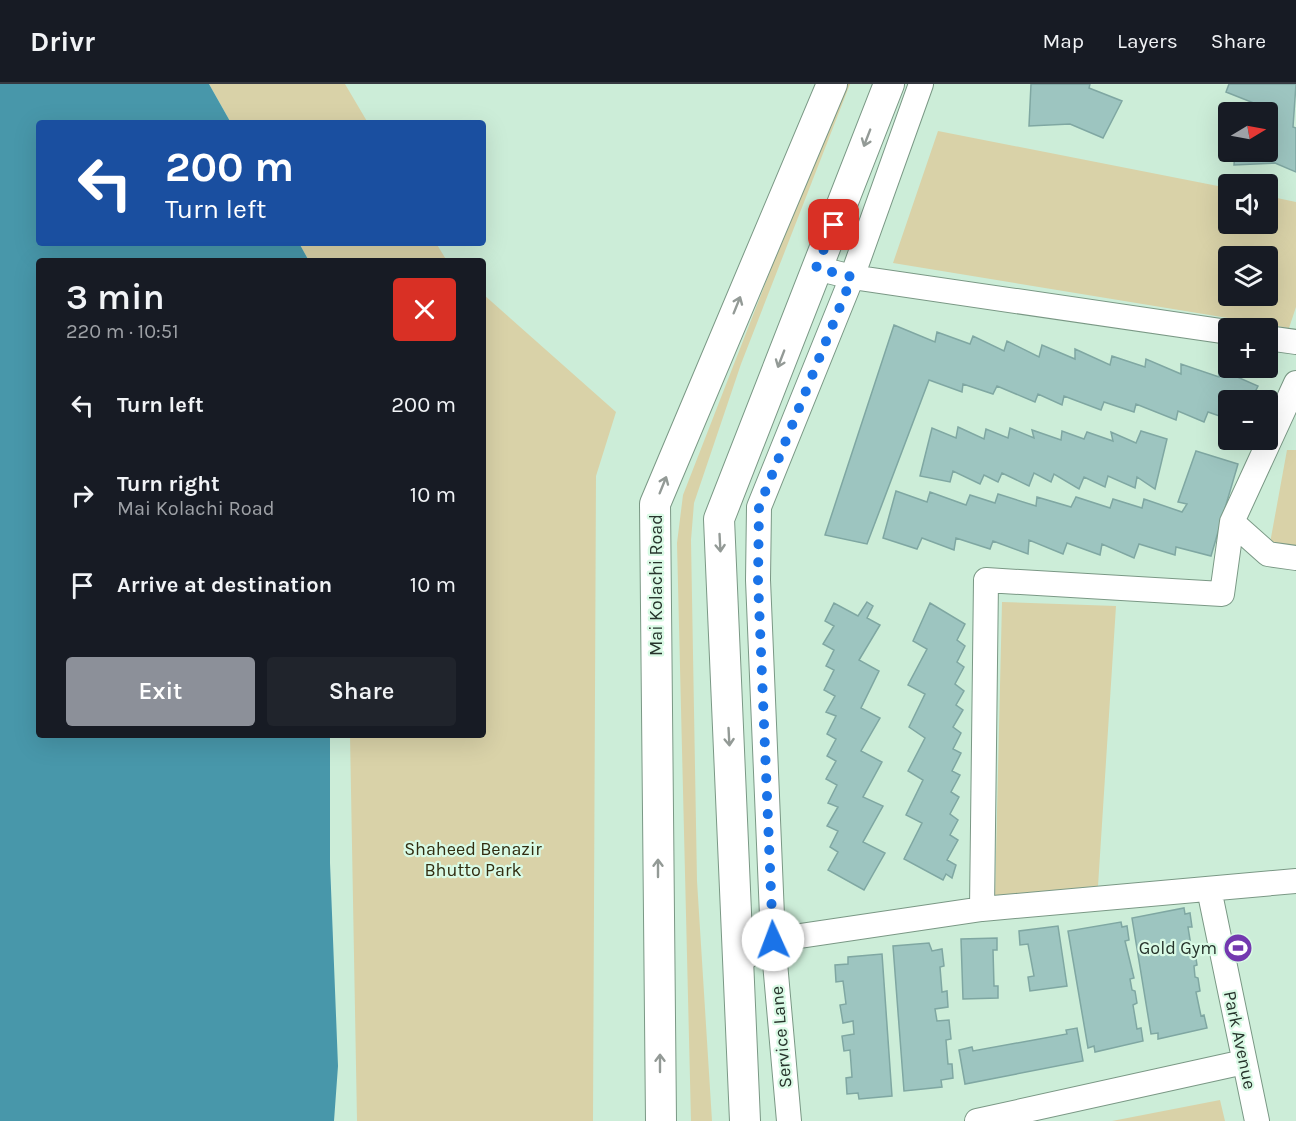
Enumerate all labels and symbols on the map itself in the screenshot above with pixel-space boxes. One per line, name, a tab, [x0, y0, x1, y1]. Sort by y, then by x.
north arrow	[1218, 102, 1278, 162]
one-way arrow	[861, 129, 872, 147]
pin	[808, 199, 859, 250]
one-way arrow	[732, 296, 743, 314]
one-way arrow	[775, 349, 786, 368]
one-way arrow	[658, 476, 669, 495]
street label: Mai Kolachi Road	[645, 514, 667, 656]
one-way arrow	[714, 532, 726, 552]
one-way arrow	[723, 727, 734, 747]
park label: Shaheed Benazir Bhutto Park	[404, 838, 542, 881]
one-way arrow	[652, 858, 664, 878]
position arrow	[741, 908, 805, 972]
sports icon: Gold Gym	[1222, 932, 1254, 964]
place label: Gold Gym	[1139, 937, 1217, 959]
street label: Service Lane	[766, 985, 796, 1089]
street label: Park Avenue	[1219, 989, 1261, 1091]
one-way arrow	[654, 1053, 665, 1073]

